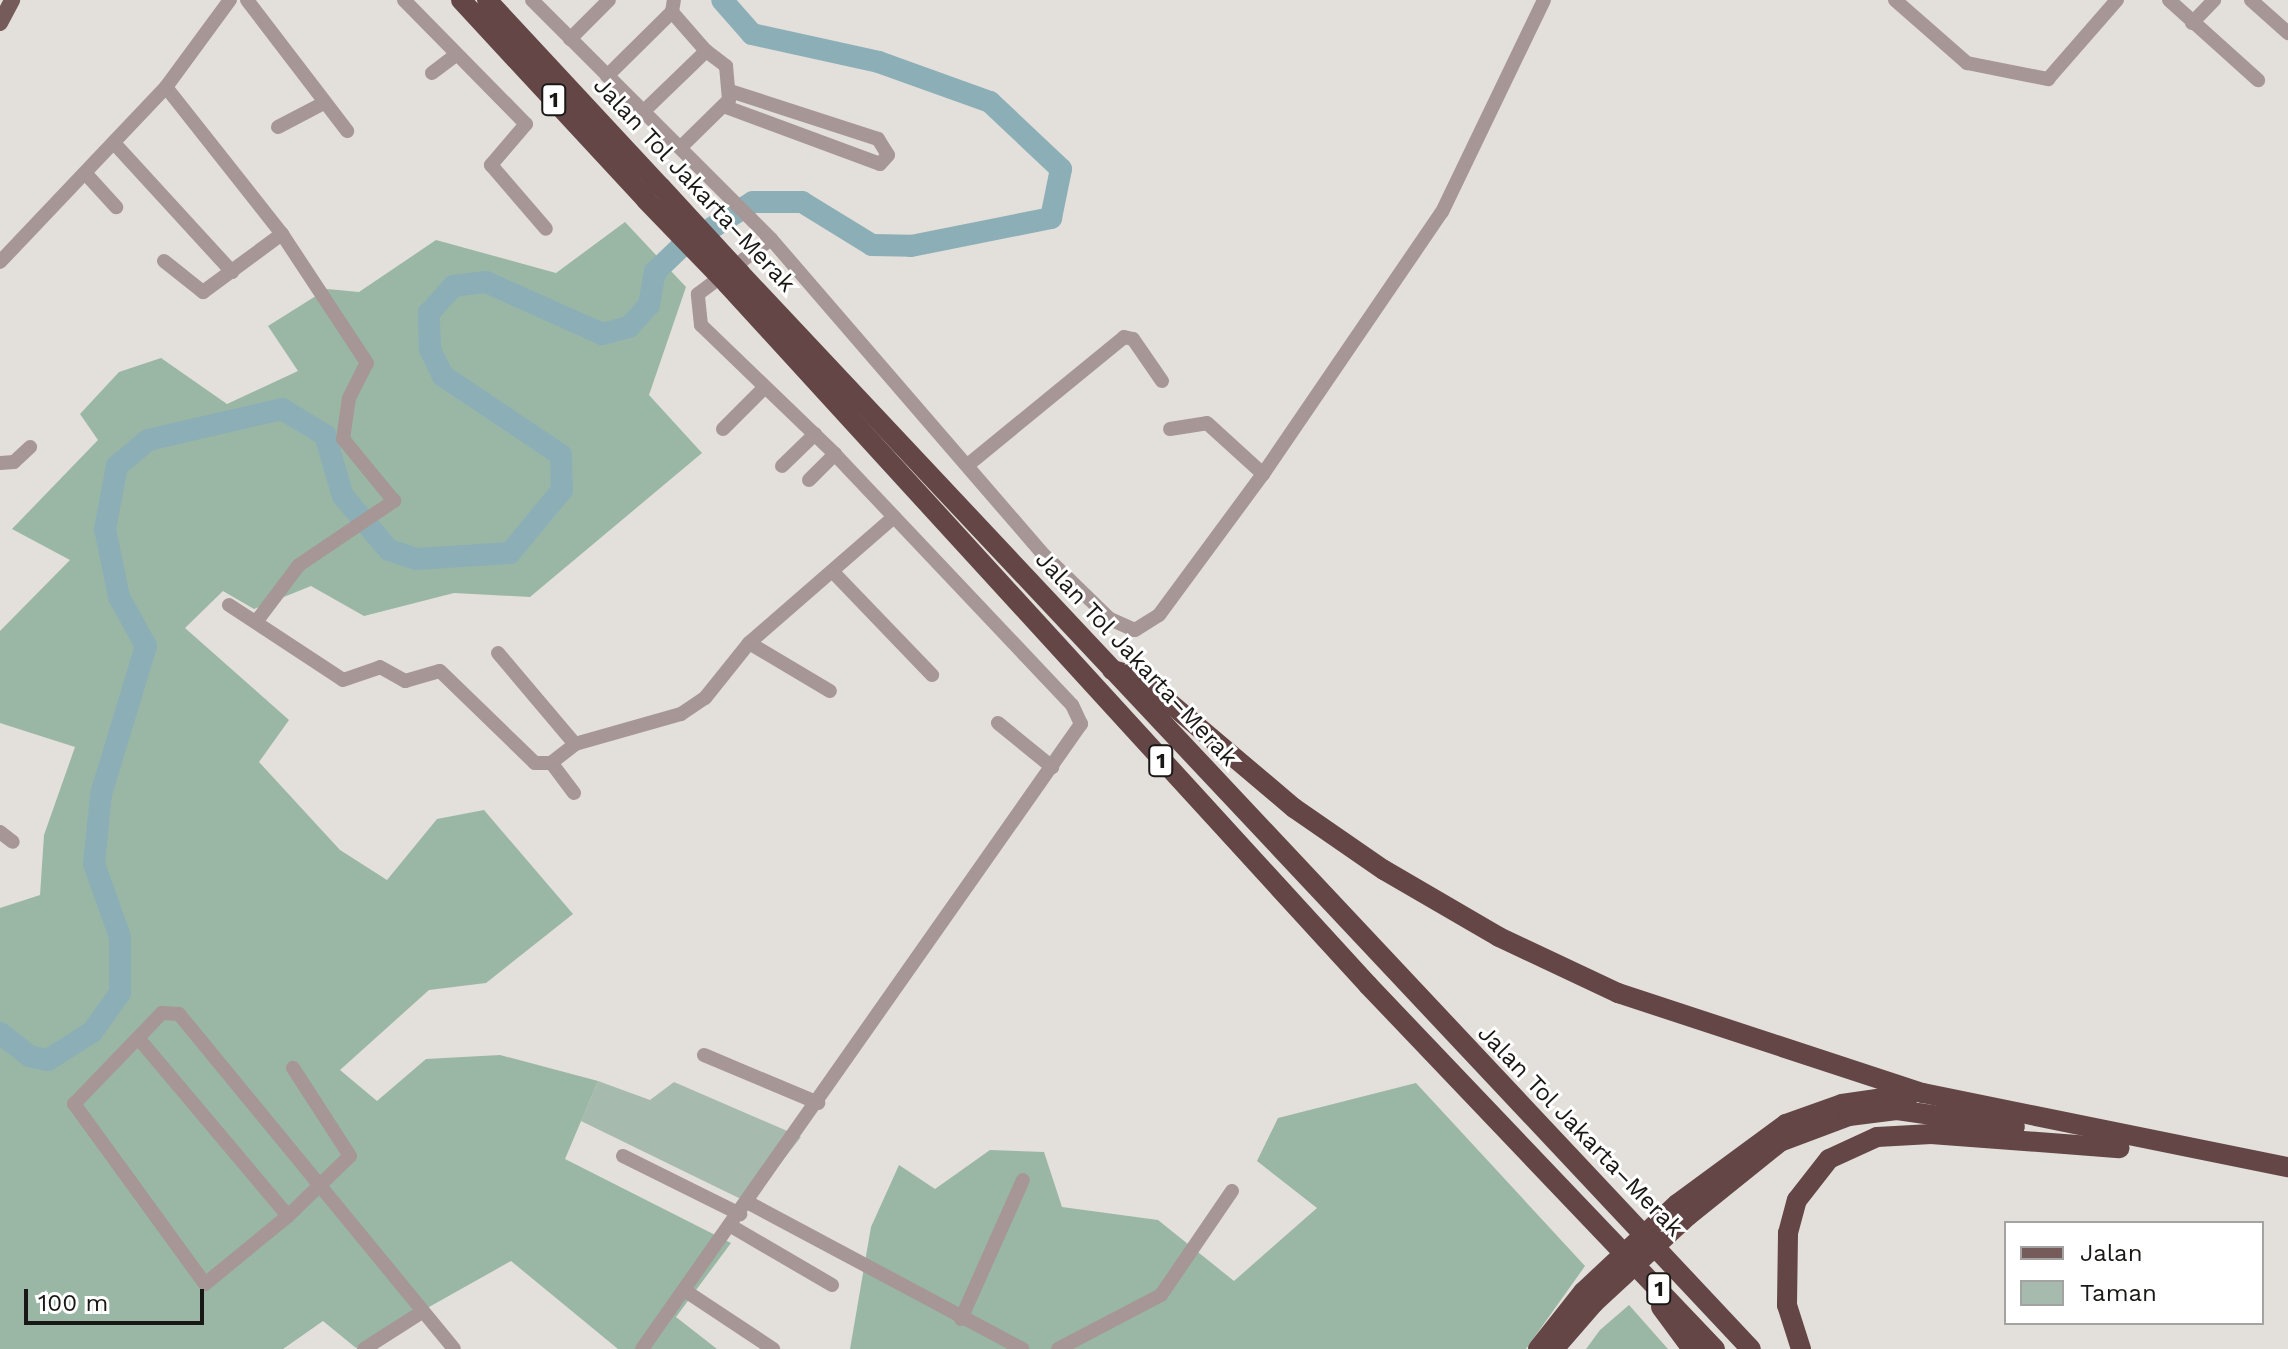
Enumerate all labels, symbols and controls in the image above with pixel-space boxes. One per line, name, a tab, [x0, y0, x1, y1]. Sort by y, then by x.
street label: Jalan Tol Jakarta–Merak	[586, 71, 802, 299]
road number: 1	[540, 82, 568, 118]
street label: Jalan Tol Jakarta–Merak	[1028, 545, 1244, 773]
road number: 1	[1147, 743, 1175, 779]
street label: Jalan Tol Jakarta–Merak	[1471, 1018, 1689, 1244]
legend	[2004, 1221, 2264, 1325]
text: Jalan	[2080, 1239, 2143, 1267]
road number: 1	[1645, 1271, 1673, 1307]
scale bar	[28, 1273, 208, 1323]
text: Taman	[2080, 1279, 2157, 1307]
text: 100 m	[38, 1289, 108, 1317]

